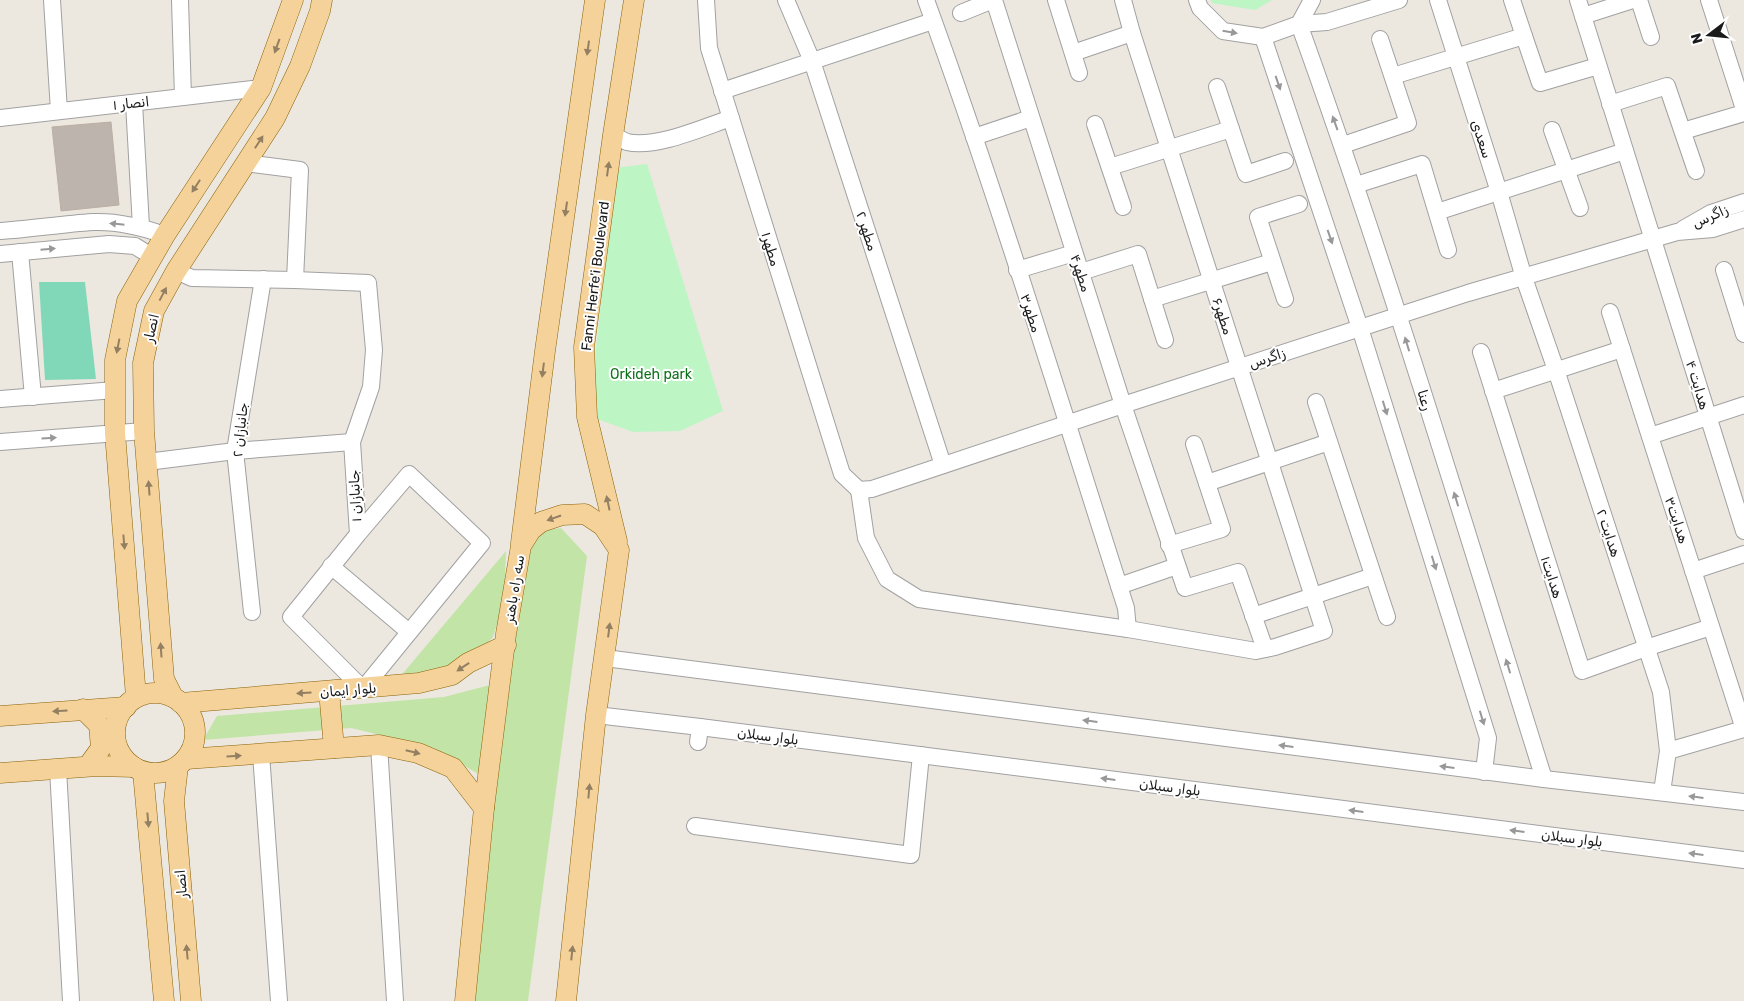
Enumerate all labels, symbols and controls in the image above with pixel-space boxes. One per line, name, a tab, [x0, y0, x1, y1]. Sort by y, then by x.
north arrow	[1684, 10, 1734, 60]
one-way arrow	[1223, 28, 1238, 36]
text: N	[1687, 31, 1707, 46]
one-way arrow	[273, 39, 281, 54]
one-way arrow	[584, 41, 592, 57]
one-way arrow	[1274, 76, 1282, 91]
street label: انصار ۱	[112, 93, 150, 114]
one-way arrow	[1331, 115, 1338, 130]
street label: سعدی	[1467, 118, 1496, 161]
one-way arrow	[254, 136, 264, 149]
one-way arrow	[604, 161, 612, 177]
one-way arrow	[192, 179, 201, 193]
street label: Fanni Herfe'i Boulevard	[578, 200, 613, 352]
one-way arrow	[561, 201, 569, 217]
street label: زاگرس	[1690, 201, 1731, 232]
street label: مطهر ۲	[852, 209, 881, 253]
one-way arrow	[109, 220, 125, 228]
street label: مطهر۱	[757, 230, 784, 269]
one-way arrow	[1326, 230, 1334, 245]
one-way arrow	[41, 245, 57, 253]
street label: مطهر۴	[1067, 252, 1095, 294]
one-way arrow	[159, 287, 167, 302]
street label: مطهر۳	[1016, 292, 1045, 335]
street label: مطهر۶	[1209, 295, 1237, 337]
street label: انصار	[140, 312, 163, 345]
one-way arrow	[1403, 336, 1410, 351]
one-way arrow	[113, 338, 121, 354]
street label: زاگرس	[1247, 345, 1288, 372]
street label: هدایت ۴	[1682, 359, 1713, 412]
one-way arrow	[539, 362, 547, 378]
park label: Orkideh park	[610, 366, 693, 383]
street label: رعنا	[1413, 388, 1436, 413]
one-way arrow	[1382, 400, 1390, 415]
street label: جانبازان ۲	[229, 402, 252, 458]
one-way arrow	[41, 434, 57, 442]
street label: جانبازان ۱	[346, 469, 365, 522]
one-way arrow	[144, 480, 152, 496]
one-way arrow	[1451, 491, 1459, 506]
one-way arrow	[604, 495, 612, 510]
street label: هدایت۳	[1661, 495, 1692, 546]
street label: هدایت ۲	[1593, 507, 1624, 559]
one-way arrow	[546, 515, 561, 522]
one-way arrow	[120, 535, 128, 551]
street label: سه راه باهنر	[501, 554, 528, 625]
street label: هدایت۱	[1537, 554, 1566, 600]
one-way arrow	[1430, 555, 1438, 570]
one-way arrow	[605, 621, 613, 637]
one-way arrow	[157, 642, 165, 658]
one-way arrow	[1504, 658, 1512, 673]
one-way arrow	[456, 663, 469, 672]
street label: بلوار ایمان	[319, 680, 377, 701]
one-way arrow	[296, 689, 312, 697]
one-way arrow	[51, 708, 67, 716]
one-way arrow	[1479, 710, 1487, 725]
one-way arrow	[1082, 717, 1098, 725]
street label: بلوار سبلان	[736, 724, 800, 749]
one-way arrow	[1278, 742, 1294, 750]
one-way arrow	[405, 748, 420, 756]
one-way arrow	[226, 751, 242, 759]
one-way arrow	[1439, 763, 1455, 771]
one-way arrow	[1100, 775, 1116, 783]
street label: بلوار سبلان	[1138, 775, 1202, 800]
one-way arrow	[585, 783, 593, 799]
one-way arrow	[1687, 792, 1703, 800]
one-way arrow	[1348, 806, 1364, 814]
one-way arrow	[145, 812, 153, 828]
street label: بلوار سبلان	[1540, 826, 1604, 851]
one-way arrow	[1509, 827, 1525, 835]
one-way arrow	[1687, 850, 1703, 858]
street label: انصار	[172, 869, 191, 900]
one-way arrow	[183, 944, 191, 960]
one-way arrow	[568, 944, 576, 960]

